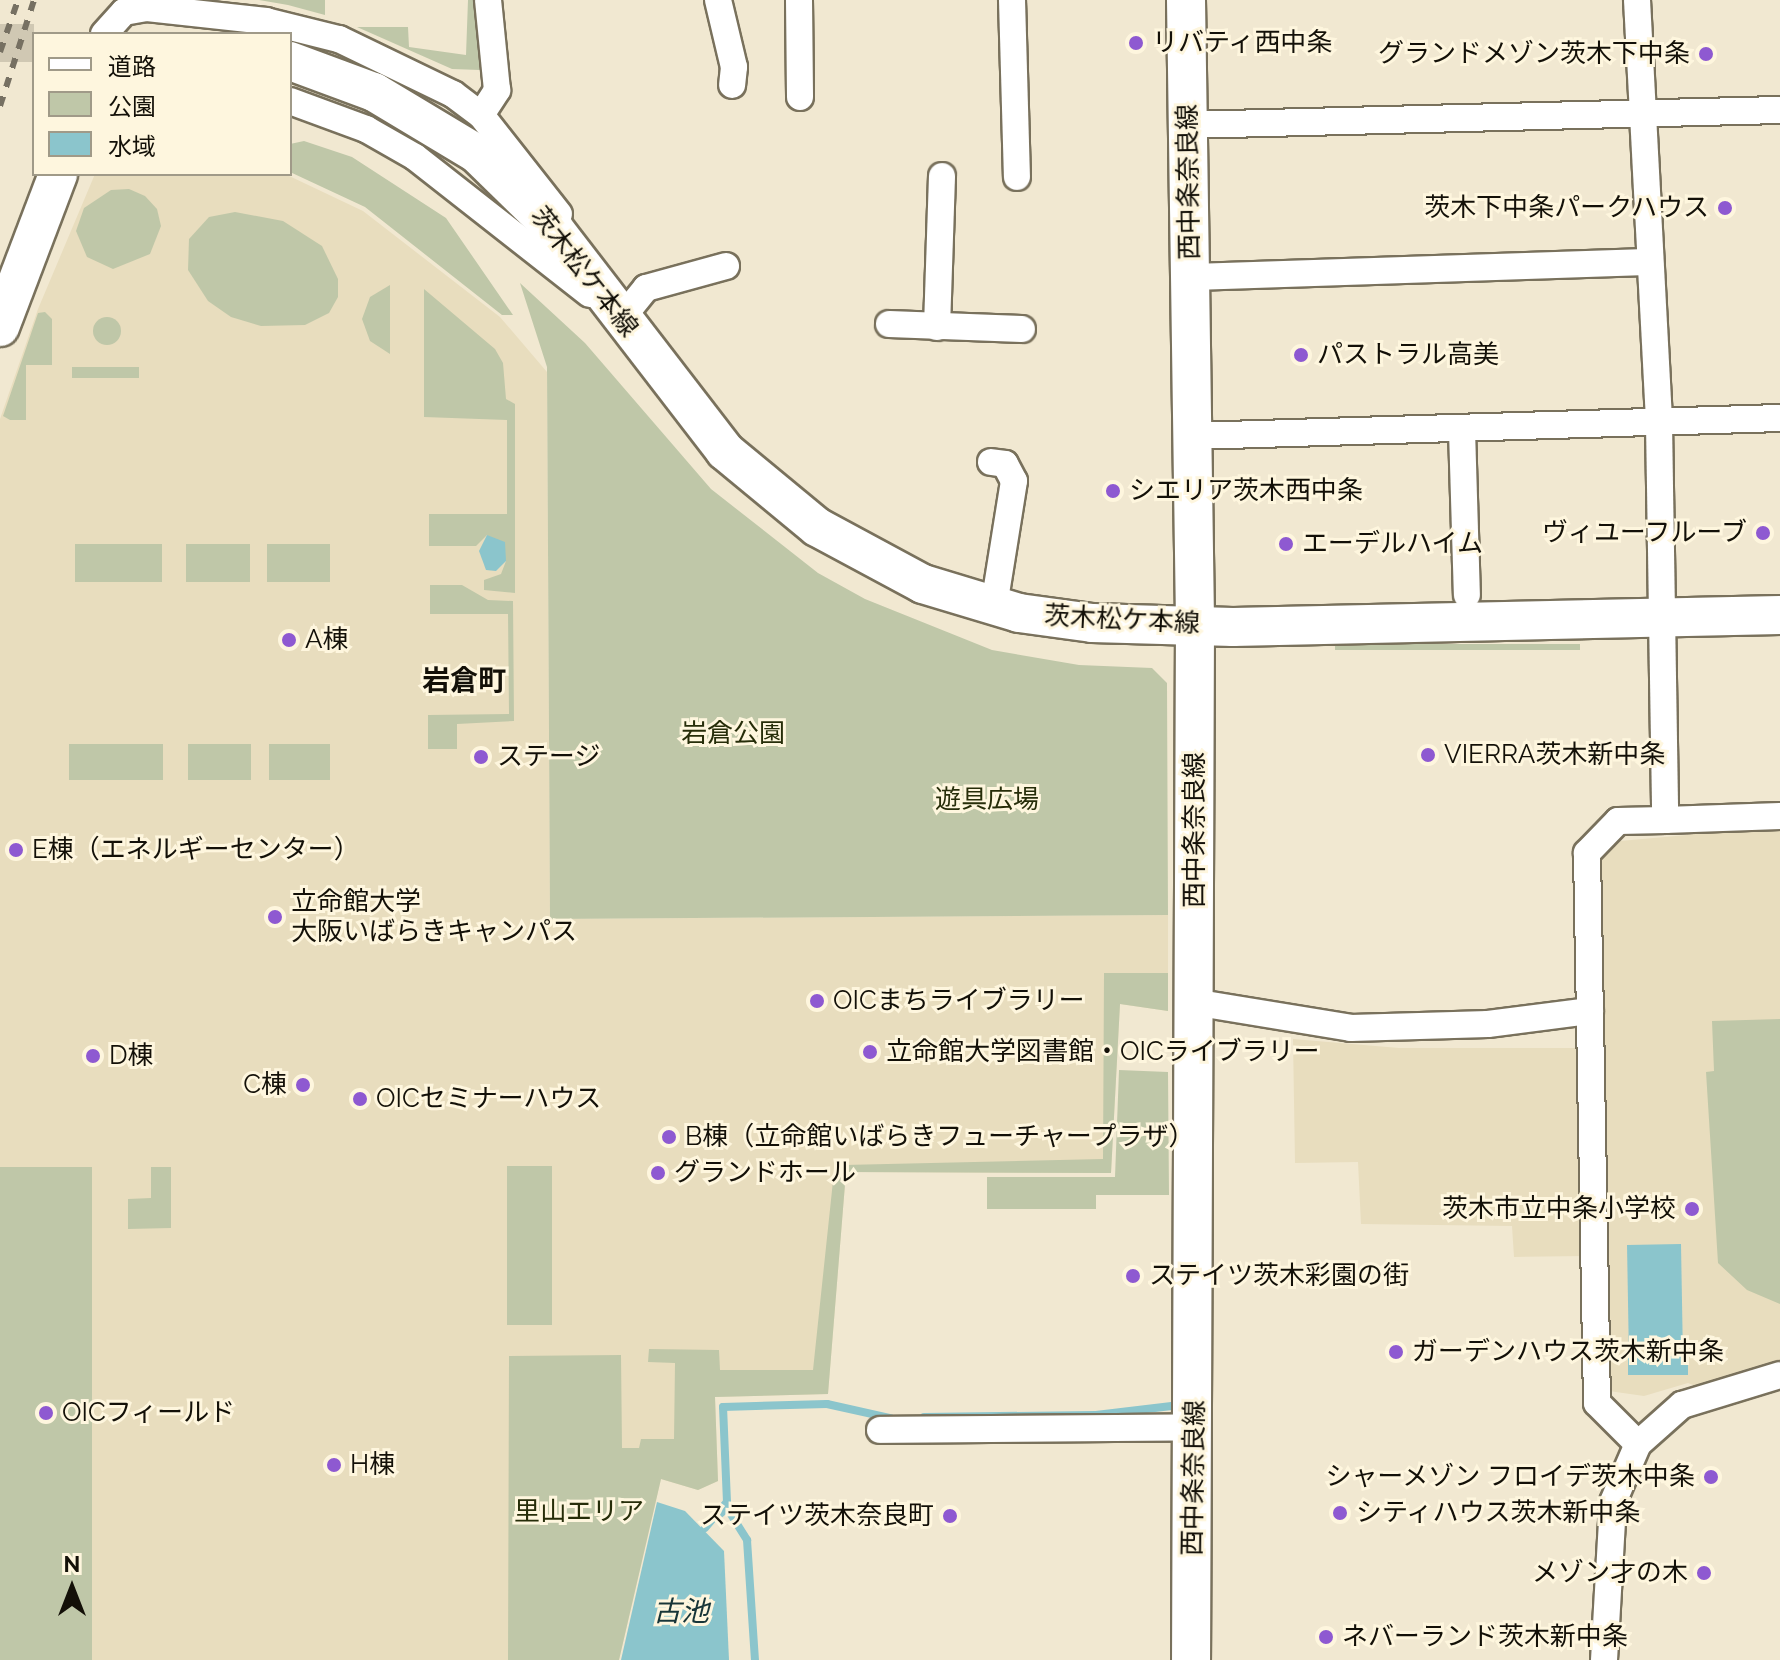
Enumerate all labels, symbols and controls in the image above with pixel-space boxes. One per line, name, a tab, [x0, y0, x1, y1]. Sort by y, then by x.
place label: リバティ西中条	[1152, 27, 1334, 59]
legend	[32, 32, 292, 176]
marker: リバティ西中条	[1127, 34, 1145, 52]
place label: グランドメゾン茨木下中条	[1378, 38, 1690, 70]
marker: グランドメゾン茨木下中条	[1697, 45, 1715, 63]
text: 道路	[108, 52, 156, 81]
text: 公園	[108, 92, 156, 121]
street label: 西中条奈良線	[1172, 104, 1206, 260]
text: 水域	[108, 132, 156, 161]
place label: 茨木下中条パークハウス	[1423, 192, 1709, 224]
marker: 茨木下中条パークハウス	[1716, 199, 1734, 217]
street label: 茨木松ケ本線	[524, 201, 644, 343]
place label: パストラル高美	[1317, 339, 1499, 371]
marker: パストラル高美	[1292, 346, 1310, 364]
place label: シエリア茨木西中条	[1129, 475, 1363, 507]
marker: シエリア茨木西中条	[1104, 482, 1122, 500]
place label: ヴィユーフルーブ	[1539, 517, 1747, 549]
marker: ヴィユーフルーブ	[1754, 524, 1772, 542]
place label: エーデルハイム	[1302, 528, 1484, 560]
marker: エーデルハイム	[1277, 535, 1295, 553]
street label: 茨木松ケ本線	[1043, 600, 1201, 640]
place label: A棟	[305, 624, 349, 656]
marker: A棟	[280, 631, 298, 649]
district label: 岩倉町	[422, 664, 506, 698]
park label: 岩倉公園	[681, 718, 785, 750]
place label: VIERRA茨木新中条	[1444, 739, 1665, 771]
place label: ステージ	[497, 741, 601, 773]
marker: VIERRA茨木新中条	[1419, 746, 1437, 764]
marker: ステージ	[472, 748, 490, 766]
street label: 西中条奈良線	[1179, 752, 1211, 908]
park label: 遊具広場	[935, 784, 1039, 816]
place label: E棟（エネルギーセンター）	[32, 834, 360, 866]
marker: E棟（エネルギーセンター）	[7, 841, 25, 859]
place label: 立命館大学 大阪いばらきキャンパス	[291, 886, 577, 948]
marker: 立命館大学 大阪いばらきキャンパス	[266, 908, 284, 926]
place label: OICまちライブラリー	[833, 985, 1085, 1017]
marker: OICまちライブラリー	[808, 992, 826, 1010]
place label: 立命館大学図書館・OICライブラリー	[886, 1036, 1320, 1068]
place label: D棟	[109, 1040, 154, 1072]
marker: 立命館大学図書館・OICライブラリー	[861, 1043, 879, 1061]
marker: D棟	[84, 1047, 102, 1065]
place label: C棟	[243, 1069, 287, 1101]
marker: C棟	[294, 1076, 312, 1094]
place label: OICセミナーハウス	[376, 1083, 602, 1115]
marker: OICセミナーハウス	[351, 1090, 369, 1108]
place label: B棟（立命館いばらきフューチャープラザ）	[685, 1121, 1196, 1153]
marker: B棟（立命館いばらきフューチャープラザ）	[660, 1128, 678, 1146]
place label: グランドホール	[674, 1157, 856, 1189]
marker: グランドホール	[649, 1164, 667, 1182]
place label: 茨木市立中条小学校	[1442, 1193, 1676, 1225]
marker: 茨木市立中条小学校	[1683, 1200, 1701, 1218]
place label: ステイツ茨木彩園の街	[1149, 1260, 1409, 1292]
marker: ステイツ茨木彩園の街	[1124, 1267, 1142, 1285]
place label: ガーデンハウス茨木新中条	[1412, 1336, 1724, 1368]
marker: ガーデンハウス茨木新中条	[1387, 1343, 1405, 1361]
place label: OICフィールド	[62, 1397, 236, 1429]
street label: 西中条奈良線	[1177, 1400, 1211, 1556]
marker: OICフィールド	[37, 1404, 55, 1422]
place label: H棟	[350, 1449, 395, 1481]
marker: H棟	[325, 1456, 343, 1474]
place label: シャーメゾン フロイデ茨木中条	[1324, 1461, 1695, 1493]
marker: シャーメゾン フロイデ茨木中条	[1702, 1468, 1720, 1486]
park label: 里山エリア	[514, 1496, 644, 1528]
place label: シティハウス茨木新中条	[1356, 1497, 1642, 1529]
place label: ステイツ茨木奈良町	[700, 1500, 934, 1532]
marker: シティハウス茨木新中条	[1331, 1504, 1349, 1522]
marker: ステイツ茨木奈良町	[941, 1507, 959, 1525]
north arrow	[32, 1548, 112, 1628]
text: N	[64, 1551, 80, 1577]
place label: メゾン才の木	[1532, 1557, 1688, 1589]
marker: メゾン才の木	[1695, 1564, 1713, 1582]
water label: 古池	[653, 1595, 709, 1629]
place label: ネバーランド茨木新中条	[1342, 1621, 1628, 1653]
marker: ネバーランド茨木新中条	[1317, 1628, 1335, 1646]

